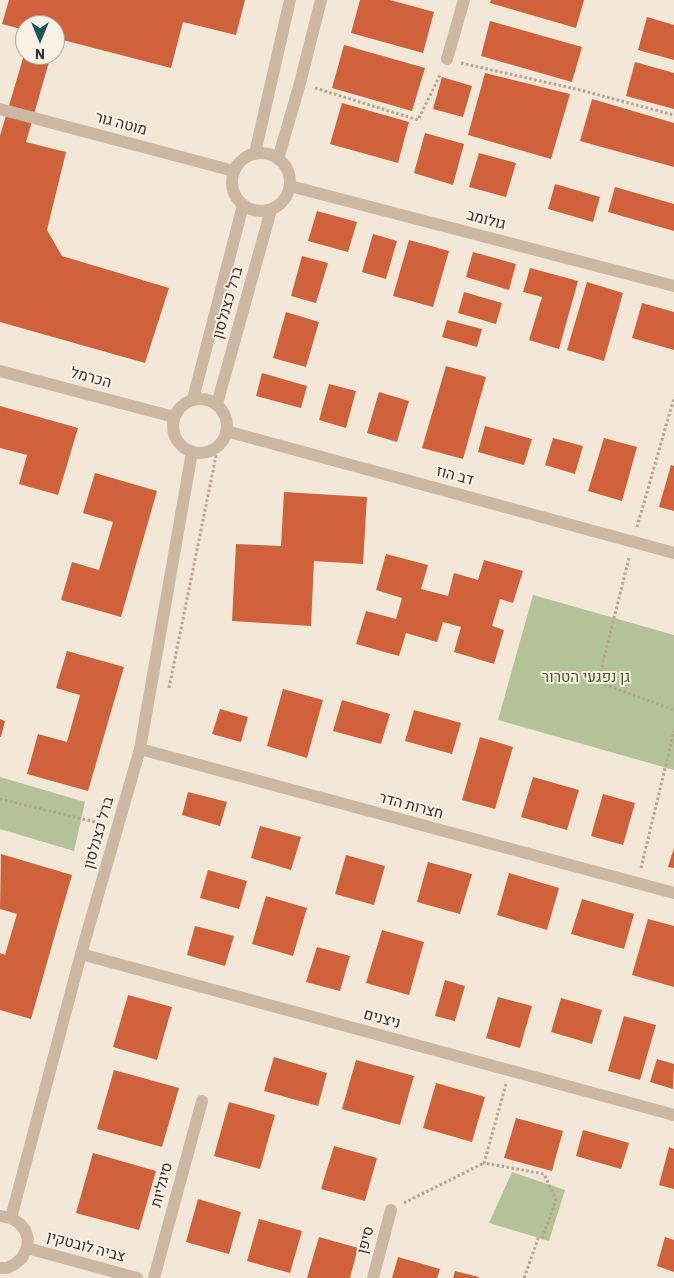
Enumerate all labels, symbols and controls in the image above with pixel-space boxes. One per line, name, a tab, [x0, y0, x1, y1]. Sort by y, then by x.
north arrow	[15, 15, 65, 65]
text: N	[35, 45, 45, 63]
street label: מוטה גור	[93, 108, 149, 140]
street label: גולומב	[464, 206, 508, 234]
street label: ברל כצנלסון	[209, 265, 247, 341]
street label: הכרמל	[69, 364, 113, 392]
street label: דב הוז	[434, 462, 476, 490]
park label: גן נפגעי הטרור	[542, 669, 630, 687]
street label: חצרות הדר	[377, 789, 445, 823]
street label: ברל כצנלסון	[80, 795, 118, 871]
street label: ניצנים	[361, 1005, 403, 1033]
street label: סיגליות	[147, 1160, 177, 1210]
street label: סיפן	[354, 1224, 378, 1256]
street label: צביה לובטקין	[45, 1228, 127, 1266]

